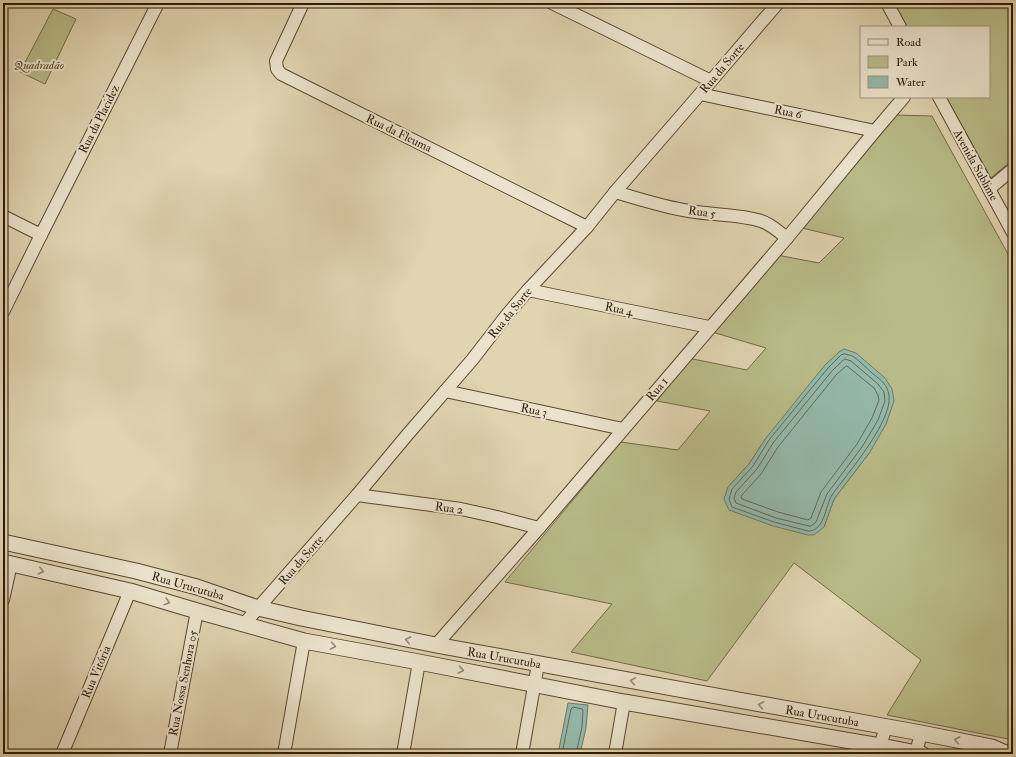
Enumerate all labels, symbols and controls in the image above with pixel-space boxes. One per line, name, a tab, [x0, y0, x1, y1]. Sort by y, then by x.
legend	[860, 26, 990, 98]
text: Road	[896, 35, 921, 50]
street label: Rua da Sorte	[697, 40, 748, 97]
text: Park	[896, 55, 918, 70]
park label: Quadradão	[14, 58, 64, 73]
text: Water	[895, 75, 926, 90]
street label: Rua da Placidez	[76, 82, 123, 156]
street label: Rua 6	[773, 102, 804, 123]
street label: Rua da Fleuma	[363, 111, 435, 156]
street label: Avenida Sublime	[949, 126, 1001, 204]
street label: Rua 5	[687, 203, 717, 222]
street label: Rua da Sorte	[485, 285, 536, 342]
street label: Rua 4	[603, 299, 635, 320]
street label: Rua 1	[643, 374, 672, 404]
street label: Rua 3	[519, 400, 549, 421]
street label: Rua 2	[434, 499, 464, 518]
street label: Rua da Sorte	[276, 532, 327, 588]
one-way arrow	[38, 566, 44, 574]
street label: Rua Urucutuba	[150, 569, 227, 604]
one-way arrow	[163, 597, 170, 606]
street label: Rua Nossa Senhora 05	[166, 628, 201, 737]
one-way arrow	[405, 636, 412, 644]
one-way arrow	[330, 641, 336, 650]
street label: Rua Vitória	[79, 643, 115, 701]
street label: Rua Urucutuba	[466, 645, 543, 673]
one-way arrow	[458, 665, 464, 673]
one-way arrow	[630, 677, 636, 686]
one-way arrow	[757, 701, 764, 709]
street label: Rua Urucutuba	[784, 703, 861, 731]
one-way arrow	[954, 737, 960, 745]

